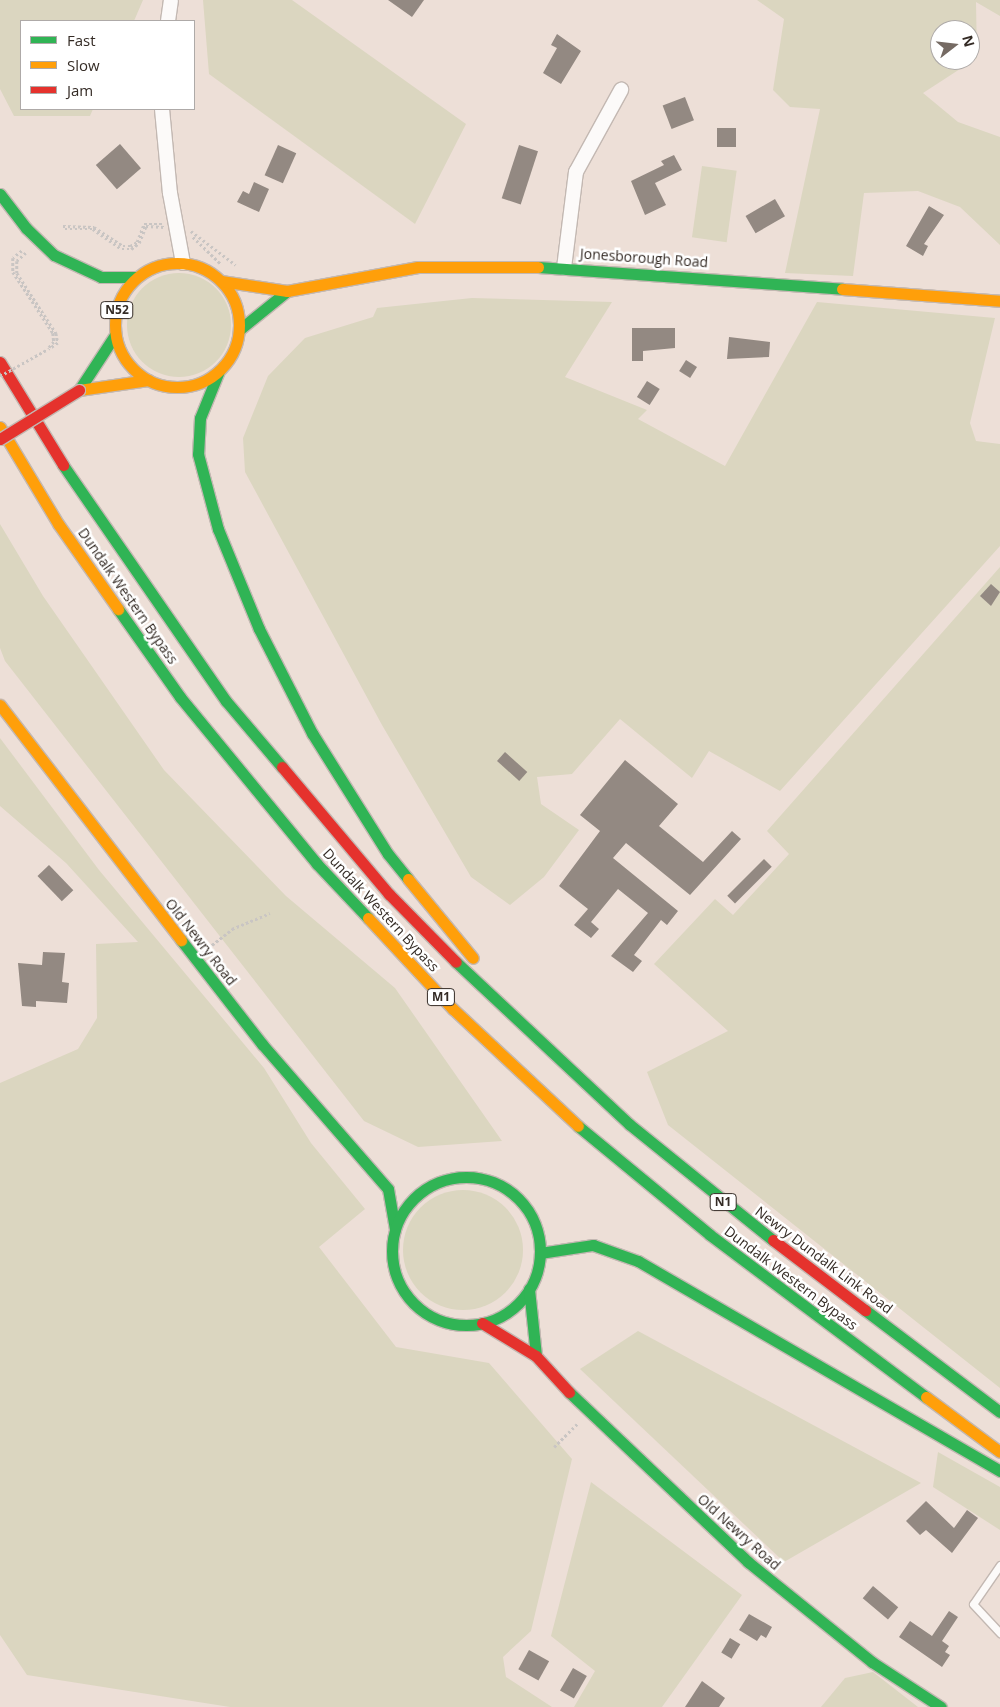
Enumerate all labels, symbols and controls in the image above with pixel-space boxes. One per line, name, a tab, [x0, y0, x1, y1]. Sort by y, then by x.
legend	[20, 20, 195, 110]
north arrow	[930, 20, 980, 70]
text: Fast	[67, 30, 96, 50]
text: N	[958, 33, 980, 49]
text: Slow	[67, 55, 100, 75]
text: Jam	[67, 80, 93, 100]
street label: Jonesborough Road	[579, 245, 709, 271]
road number: N52	[100, 300, 134, 320]
street label: Dundalk Western Bypass	[75, 525, 181, 667]
street label: Dundalk Western Bypass	[320, 845, 442, 975]
street label: Old Newry Road	[162, 895, 240, 989]
road number: M1	[426, 988, 456, 1006]
road number: N1	[709, 1192, 737, 1212]
street label: Newry Dundalk Link Road	[752, 1203, 896, 1317]
street label: Dundalk Western Bypass	[721, 1222, 861, 1334]
street label: Old Newry Road	[694, 1490, 784, 1574]

